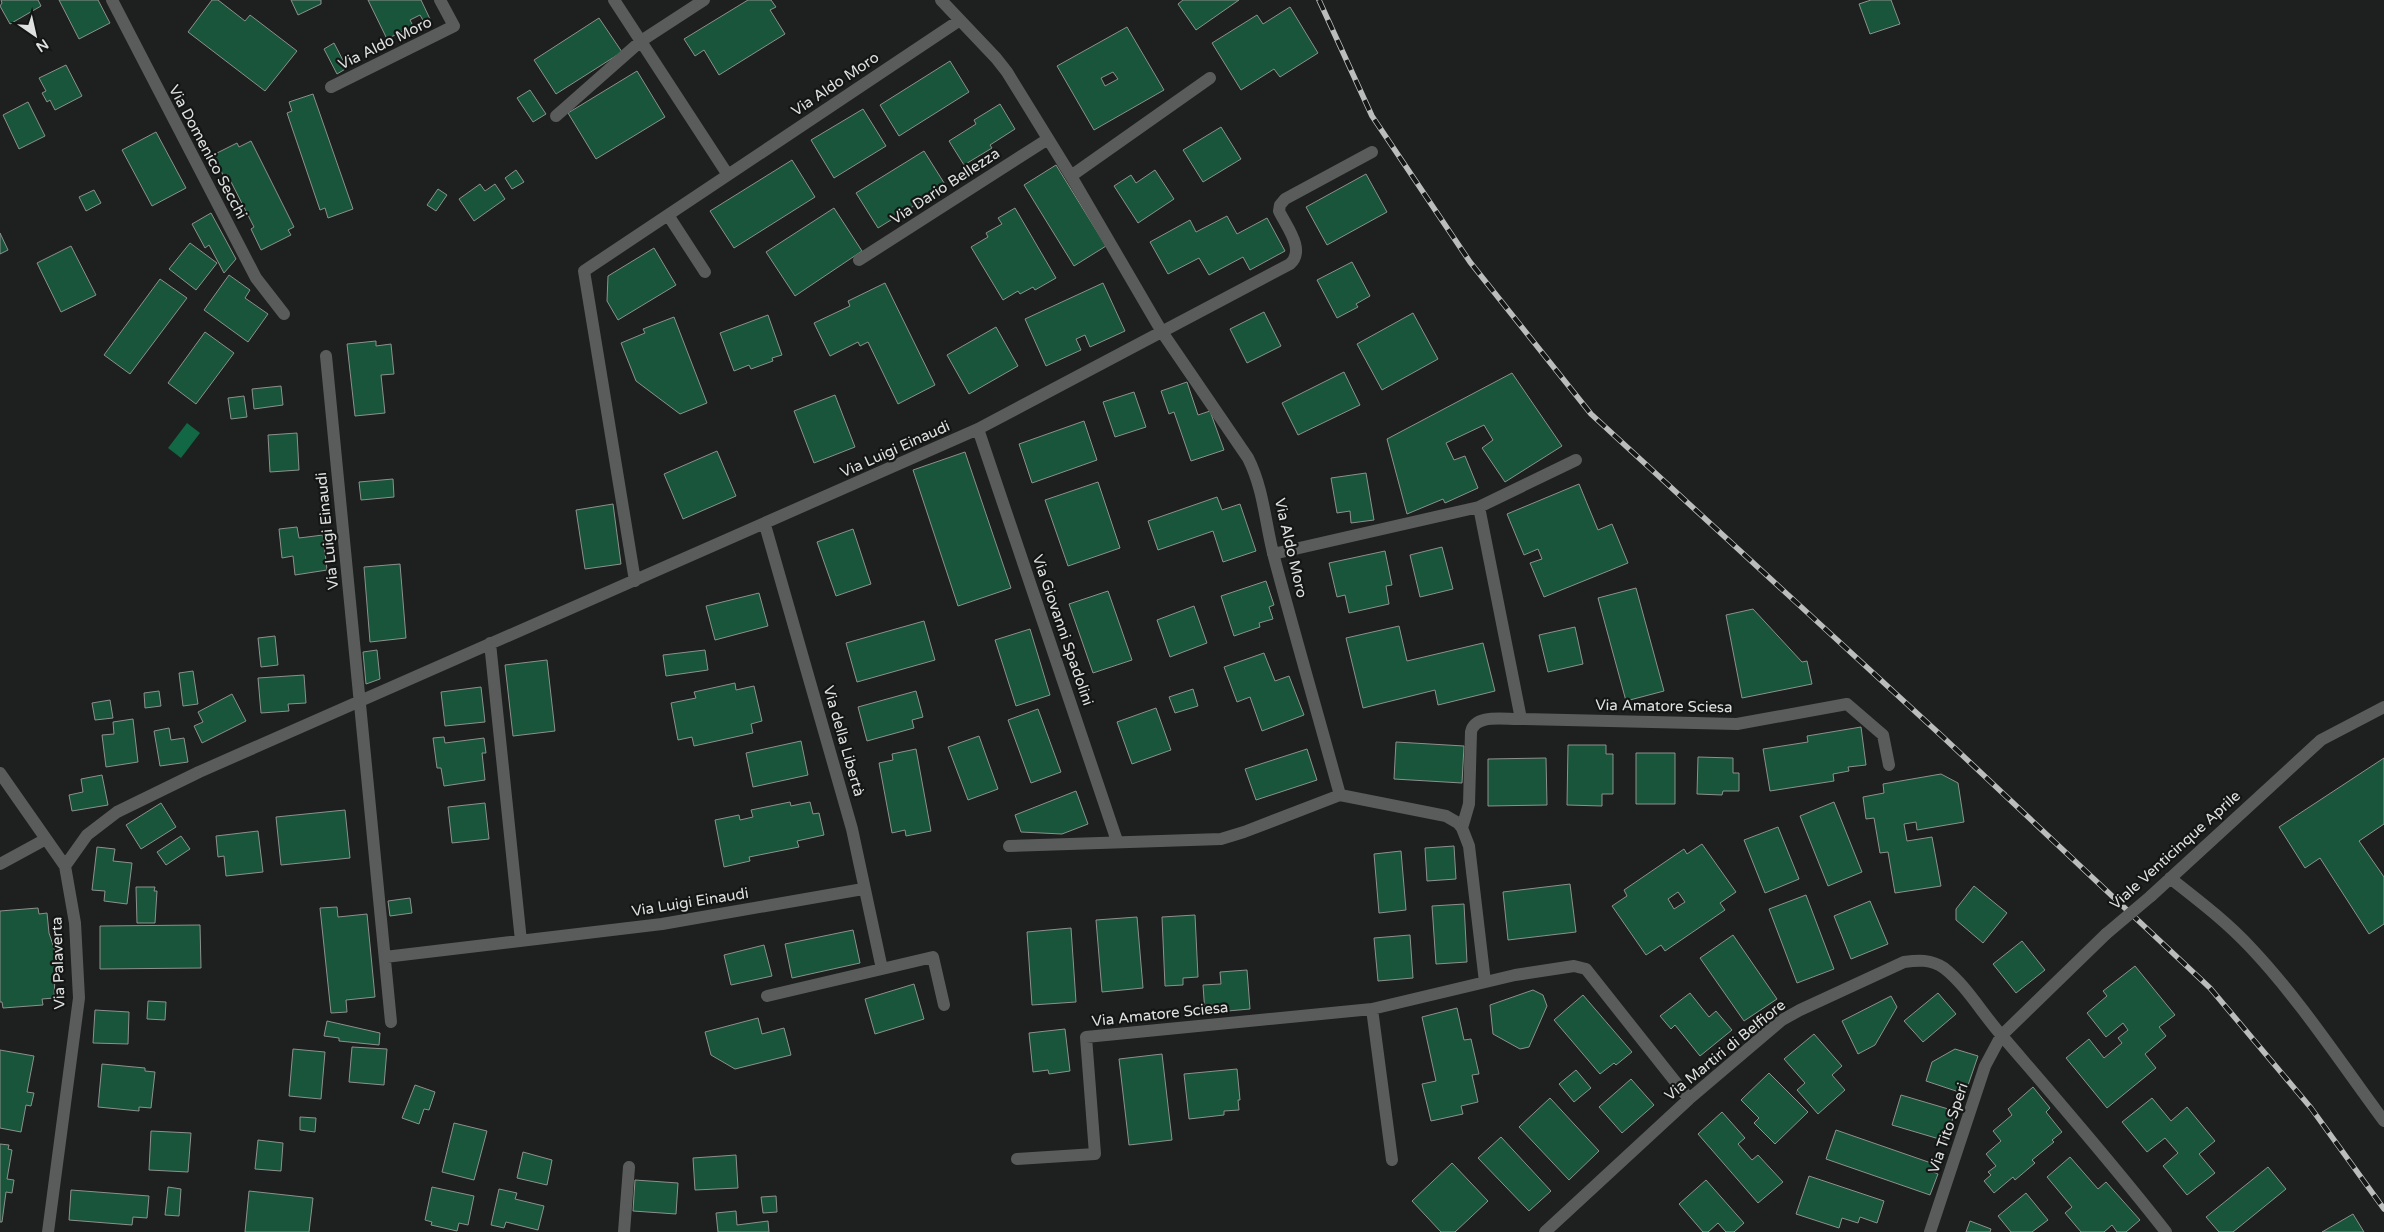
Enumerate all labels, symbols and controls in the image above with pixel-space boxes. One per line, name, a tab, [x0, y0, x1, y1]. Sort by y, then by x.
north arrow	[10, 10, 60, 60]
street label: Via Aldo Moro	[335, 13, 435, 73]
text: N	[33, 35, 51, 56]
street label: Via Aldo Moro	[788, 48, 882, 120]
street label: Via Domenico Secchi	[165, 82, 251, 222]
street label: Via Dario Bellezza	[887, 144, 1003, 228]
street label: Via Luigi Einaudi	[837, 417, 953, 481]
street label: Via Luigi Einaudi	[312, 471, 342, 591]
street label: Via Aldo Moro	[1271, 496, 1311, 600]
street label: Via Giovanni Spadolini	[1029, 552, 1097, 708]
street label: Via della Libertà	[820, 684, 868, 798]
street label: Via Amatore Sciesa	[1595, 696, 1733, 716]
street label: Viale Venticinque Aprile	[2106, 787, 2244, 913]
street label: Via Luigi Einaudi	[630, 884, 750, 920]
street label: Via Palaverta	[47, 916, 69, 1010]
street label: Via Martiri di Belfiore	[1661, 996, 1789, 1104]
street label: Via Amatore Sciesa	[1091, 998, 1229, 1030]
street label: Via Tito Speri	[1924, 1081, 1972, 1175]

